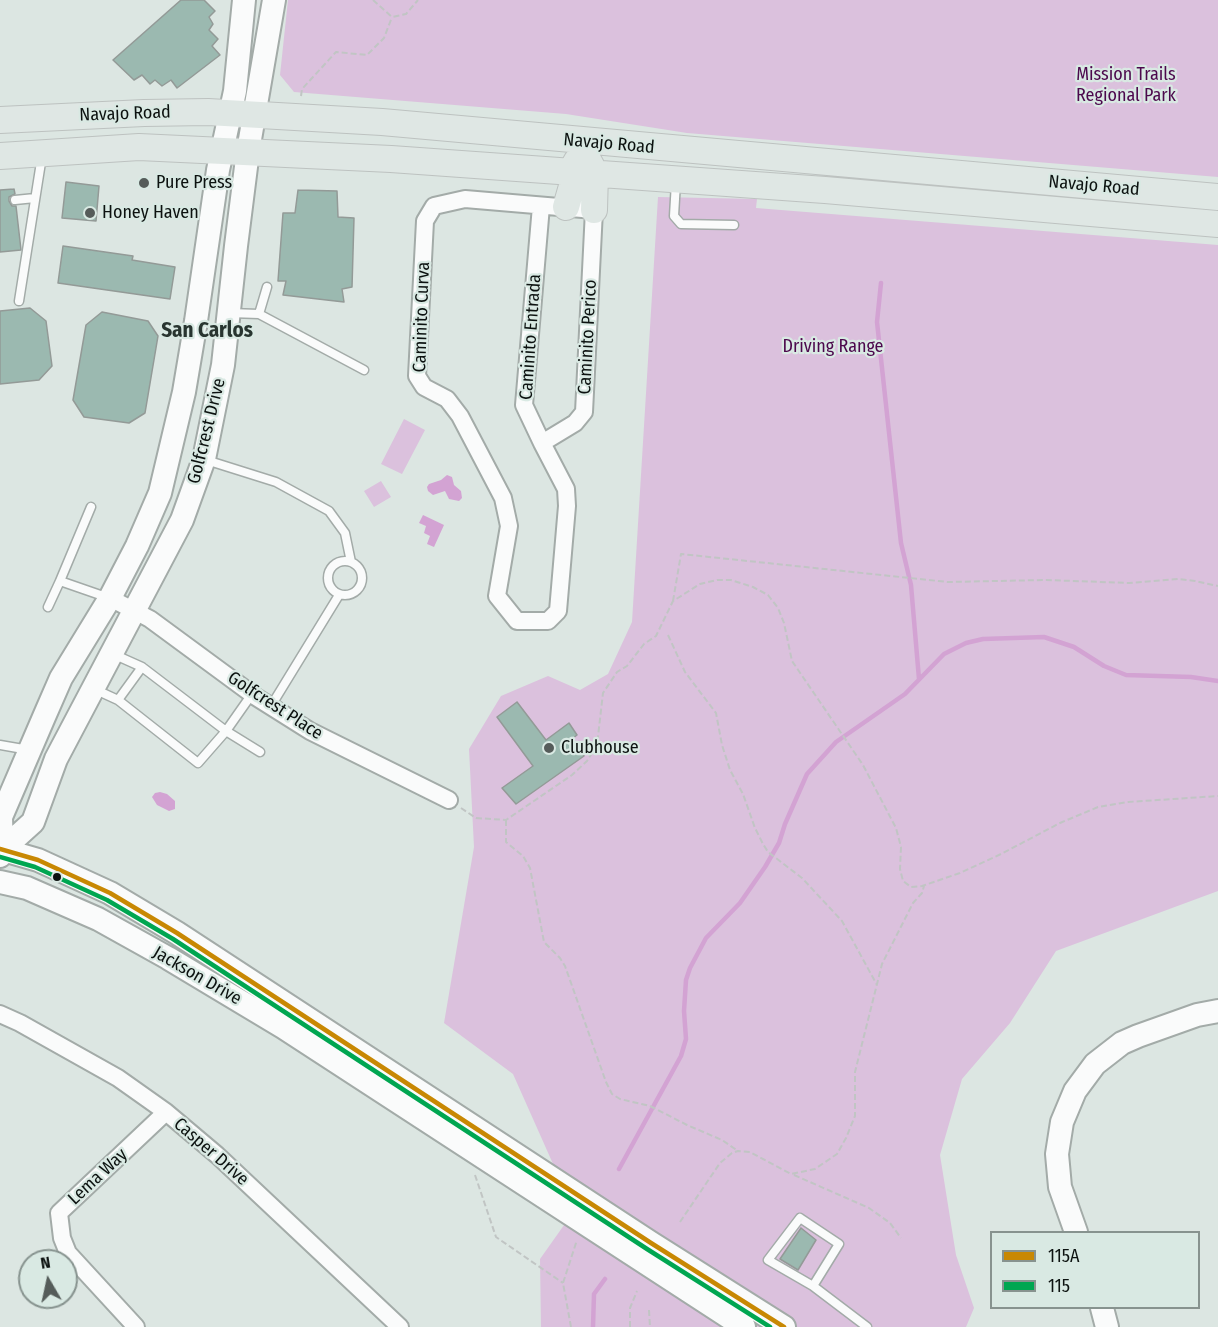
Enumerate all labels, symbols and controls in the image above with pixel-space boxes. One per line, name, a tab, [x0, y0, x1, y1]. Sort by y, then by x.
park label: Mission Trails Regional Park	[1076, 64, 1176, 106]
street label: Navajo Road	[79, 102, 171, 126]
street label: Navajo Road	[563, 129, 655, 159]
street label: Navajo Road	[1048, 171, 1140, 201]
place label: Pure Press	[156, 172, 232, 194]
marker: Pure Press	[137, 176, 151, 190]
place label: Honey Haven	[102, 202, 199, 224]
marker: Honey Haven	[83, 206, 97, 220]
street label: Caminito Curva	[409, 261, 435, 373]
street label: Caminito Entrada	[516, 273, 546, 401]
street label: Caminito Perico	[574, 279, 602, 395]
district label: San Carlos	[161, 318, 253, 344]
park label: Driving Range	[783, 336, 883, 358]
street label: Golfcrest Drive	[183, 376, 231, 486]
street label: Golfcrest Place	[223, 667, 327, 745]
place label: Clubhouse	[561, 737, 639, 759]
marker: Clubhouse	[542, 741, 556, 755]
unlabelled marker	[51, 871, 63, 883]
street label: Jackson Drive	[149, 942, 245, 1010]
street label: Casper Drive	[169, 1114, 253, 1190]
street label: Lema Way	[64, 1144, 132, 1210]
legend	[990, 1231, 1200, 1309]
text: 115A	[1048, 1245, 1080, 1267]
north arrow	[18, 1249, 78, 1309]
text: N	[39, 1253, 52, 1273]
text: 115	[1048, 1275, 1070, 1297]

